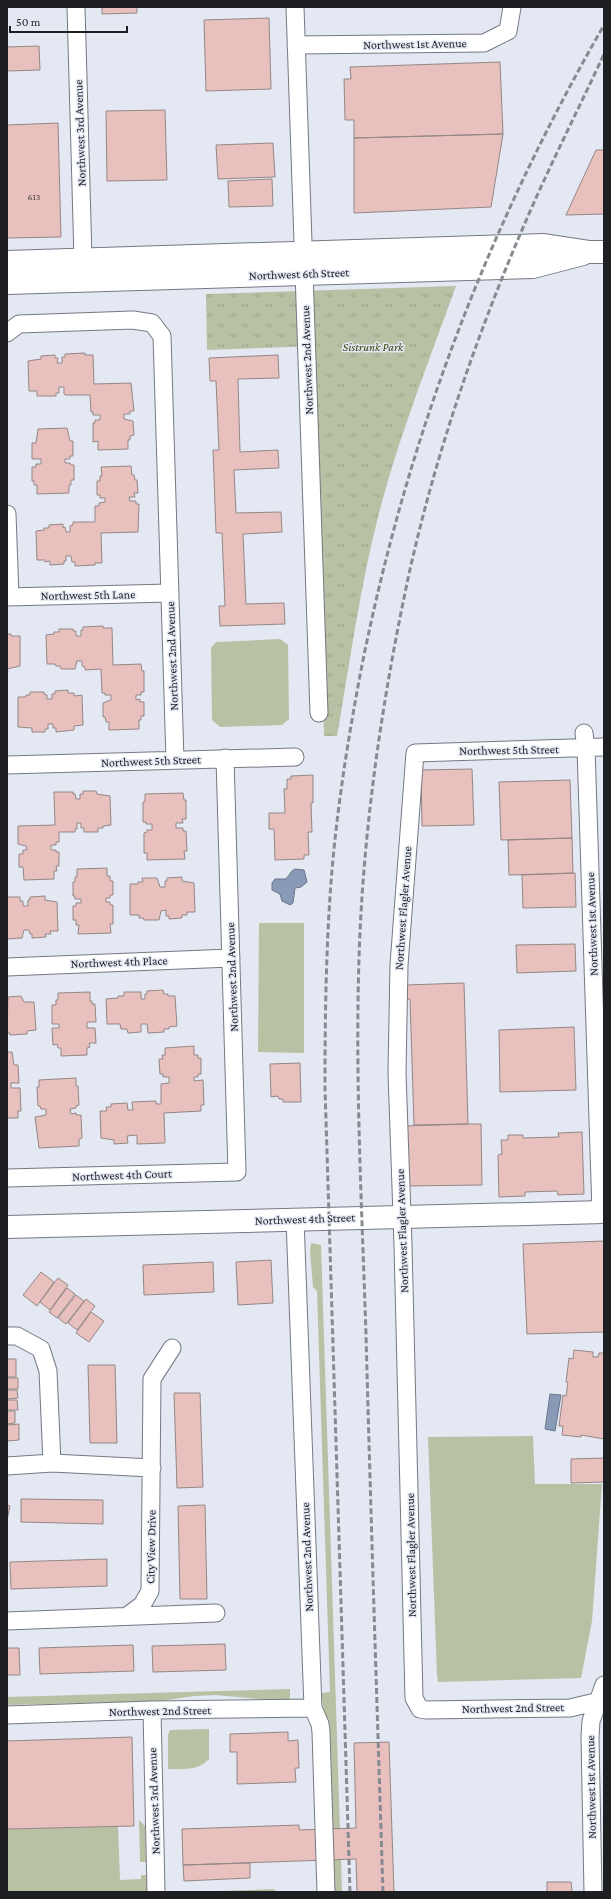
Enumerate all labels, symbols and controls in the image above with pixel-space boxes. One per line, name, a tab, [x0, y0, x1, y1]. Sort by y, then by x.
scale bar	[10, 8, 127, 34]
text: 50 m	[16, 15, 41, 29]
street label: Northwest 1st Avenue	[363, 36, 467, 52]
street label: Northwest 3rd Avenue	[71, 79, 89, 187]
house number: 613	[27, 191, 41, 202]
street label: Northwest 6th Street	[249, 265, 350, 283]
street label: Northwest 2nd Avenue	[298, 305, 316, 415]
park label: Sistrunk Park	[343, 340, 404, 354]
street label: Northwest 5th Lane	[40, 587, 136, 603]
street label: Northwest 2nd Avenue	[163, 601, 181, 711]
street label: Northwest 5th Street	[459, 742, 560, 758]
street label: Northwest 5th Street	[101, 752, 202, 770]
street label: Northwest Flagler Avenue	[392, 846, 414, 970]
street label: Northwest 1st Avenue	[583, 872, 601, 976]
street label: Northwest 2nd Avenue	[223, 922, 241, 1032]
street label: Northwest 4th Place	[70, 953, 168, 971]
street label: Northwest 4th Court	[72, 1166, 173, 1184]
street label: Northwest Flagler Avenue	[393, 1169, 411, 1293]
street label: Northwest 4th Street	[255, 1210, 356, 1228]
street label: Northwest Flagler Avenue	[403, 1493, 419, 1617]
street label: Northwest 2nd Avenue	[298, 1502, 316, 1612]
street label: City View Drive	[143, 1510, 159, 1584]
street label: Northwest 2nd Street	[462, 1700, 565, 1716]
street label: Northwest 2nd Street	[109, 1703, 212, 1719]
street label: Northwest 1st Avenue	[583, 1735, 599, 1839]
street label: Northwest 3rd Avenue	[145, 1747, 163, 1855]

